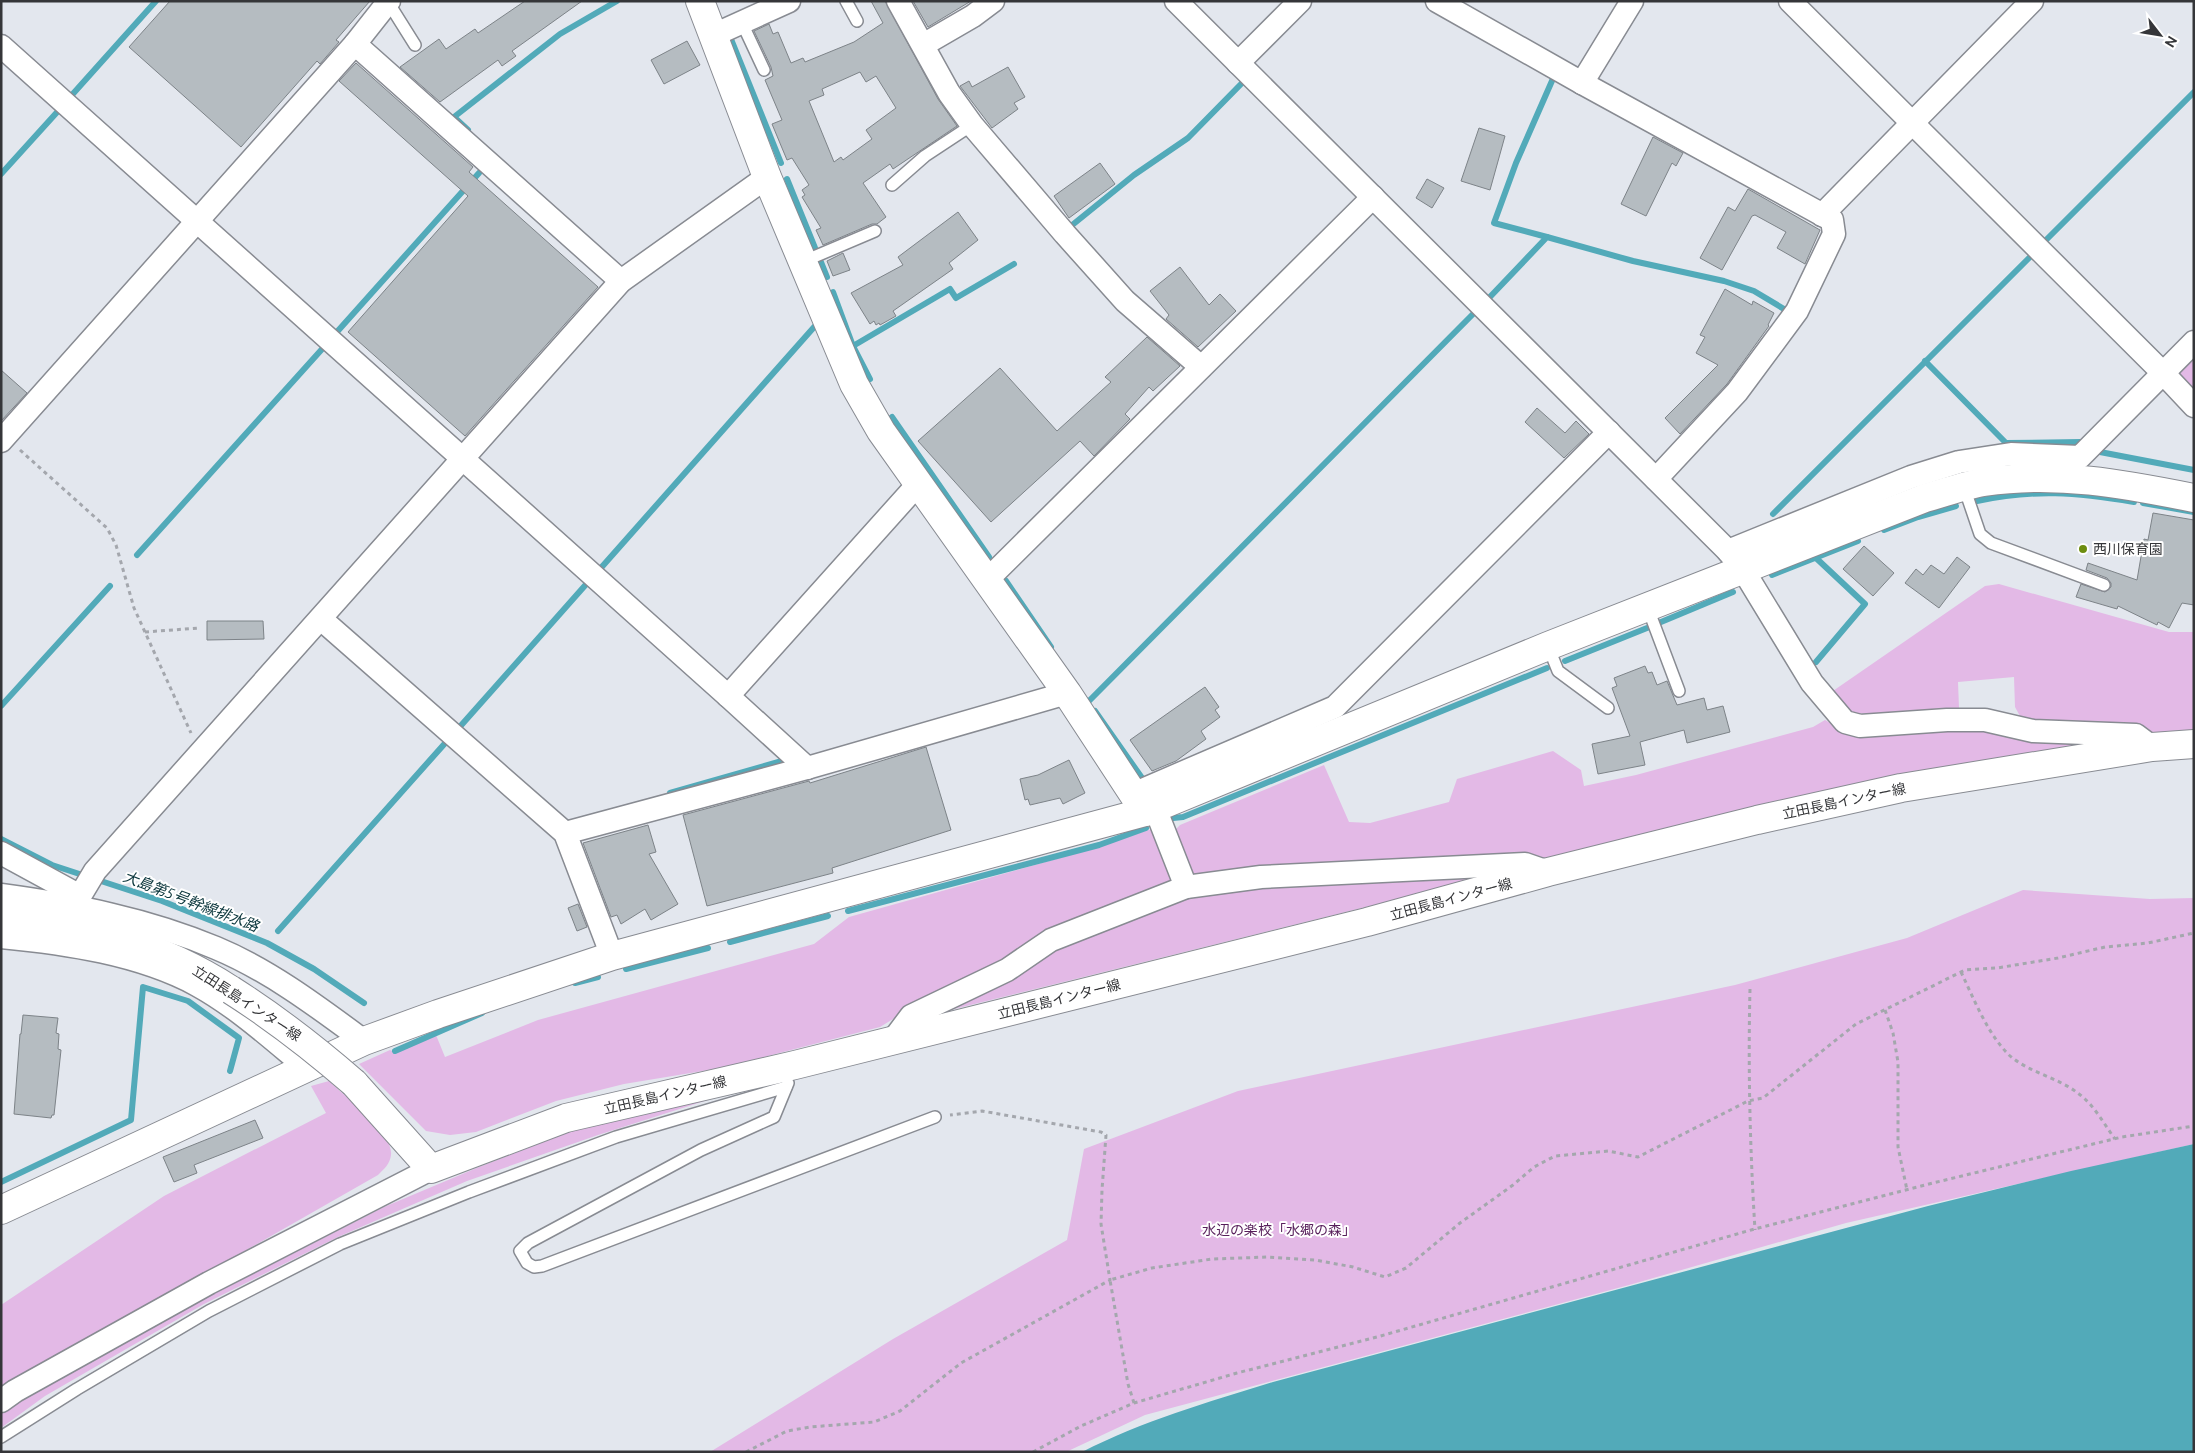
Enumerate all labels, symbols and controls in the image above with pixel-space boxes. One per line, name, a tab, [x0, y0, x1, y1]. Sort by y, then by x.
north arrow	[2135, 10, 2185, 60]
text: N	[2162, 33, 2181, 50]
place label: 西川保育園	[2093, 541, 2163, 557]
marker: 西川保育園	[2077, 543, 2089, 555]
street label: 立田長島インター線	[1781, 780, 1907, 822]
water label: 大島第5号幹線排水路	[121, 867, 263, 935]
street label: 立田長島インター線	[1388, 875, 1514, 923]
street label: 立田長島インター線	[190, 962, 304, 1044]
street label: 立田長島インター線	[996, 976, 1122, 1022]
street label: 立田長島インター線	[602, 1073, 728, 1117]
park label: 水辺の楽校「水郷の森」	[1202, 1222, 1356, 1238]

